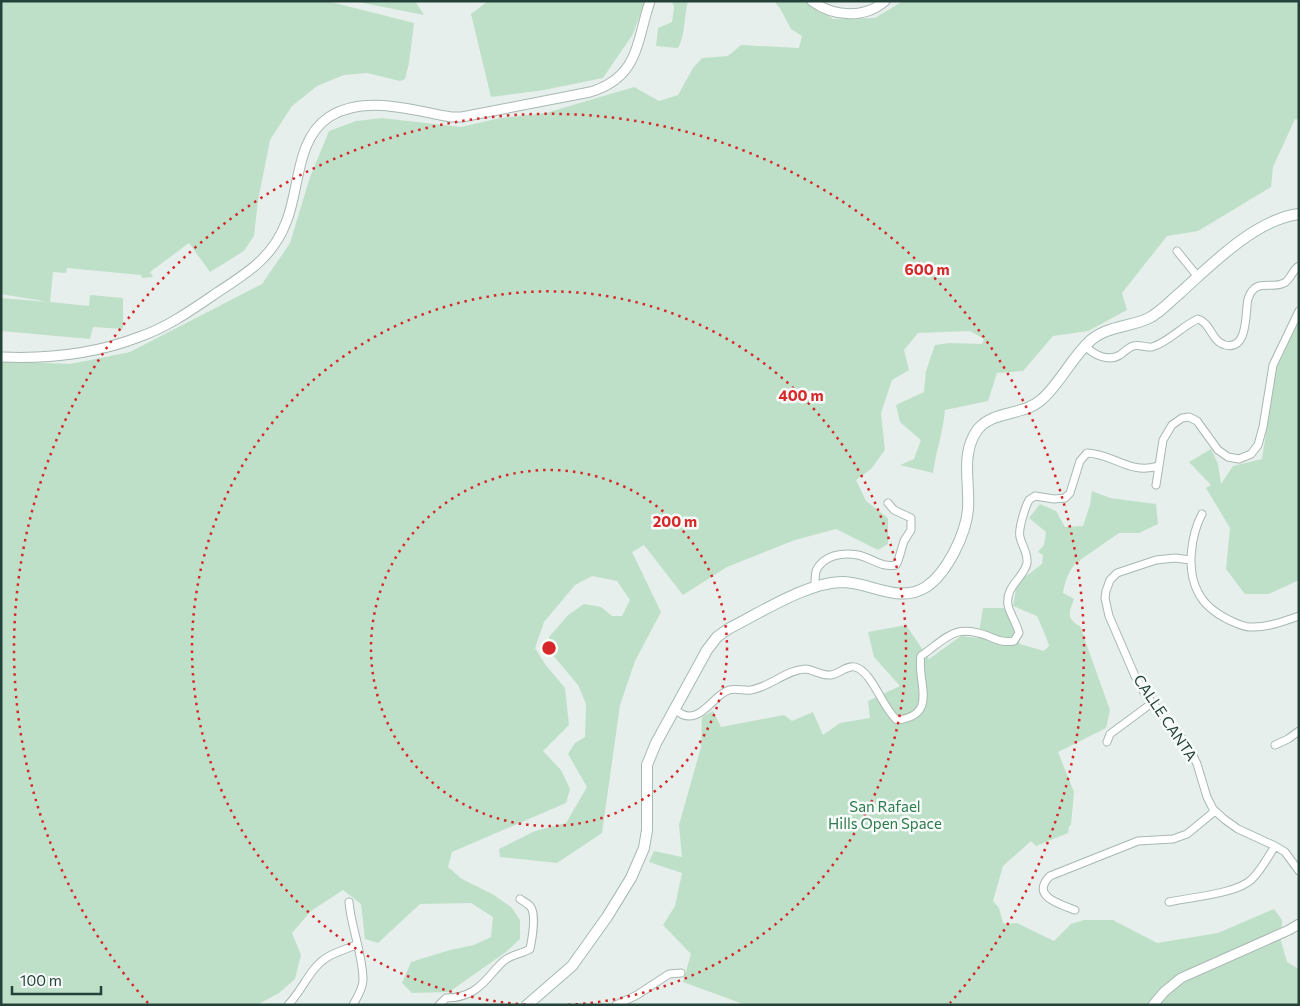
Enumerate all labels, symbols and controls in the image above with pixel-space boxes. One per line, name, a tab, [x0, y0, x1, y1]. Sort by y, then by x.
text: 600 m	[904, 260, 950, 278]
text: 400 m	[778, 386, 824, 404]
text: 200 m	[653, 512, 697, 530]
centre of rings	[540, 639, 558, 657]
street label: CALLE CANTA	[1130, 671, 1201, 764]
park label: San Rafael Hills Open Space	[828, 797, 942, 832]
scale bar	[12, 964, 101, 996]
text: 100 m	[20, 971, 62, 989]

